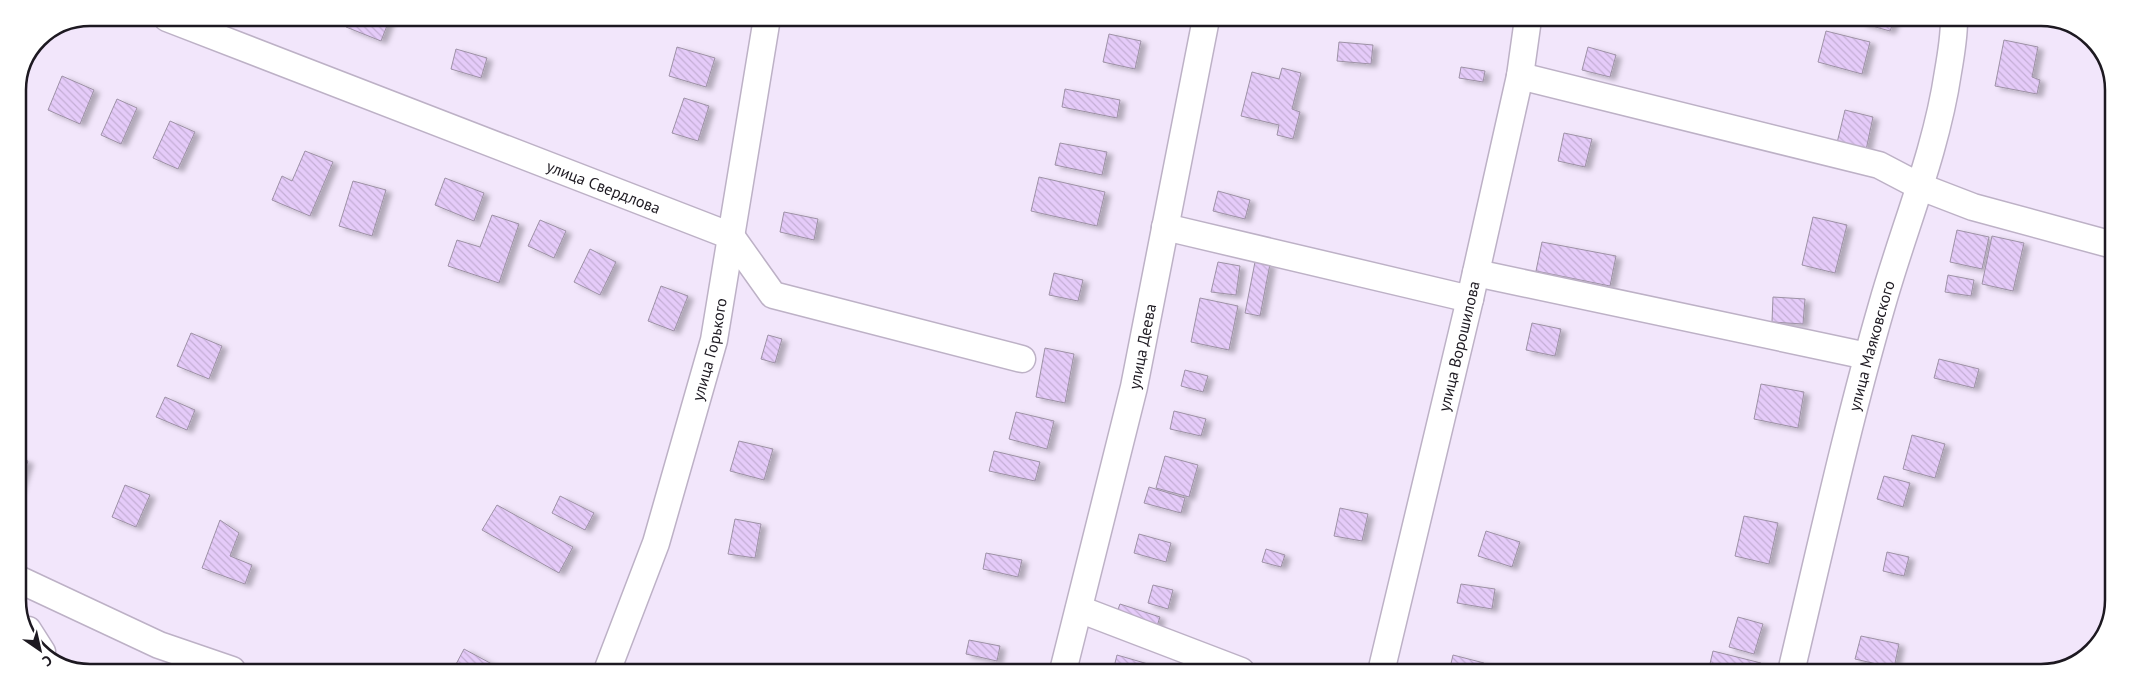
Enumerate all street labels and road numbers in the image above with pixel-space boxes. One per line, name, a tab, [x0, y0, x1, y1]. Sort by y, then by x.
street label: улица Свердлова	[544, 156, 663, 218]
street label: улица Маяковского	[1844, 278, 1899, 413]
street label: улица Ворошилова	[1434, 279, 1484, 413]
street label: улица Горького	[687, 296, 731, 403]
street label: улица Деева	[1124, 302, 1160, 391]

